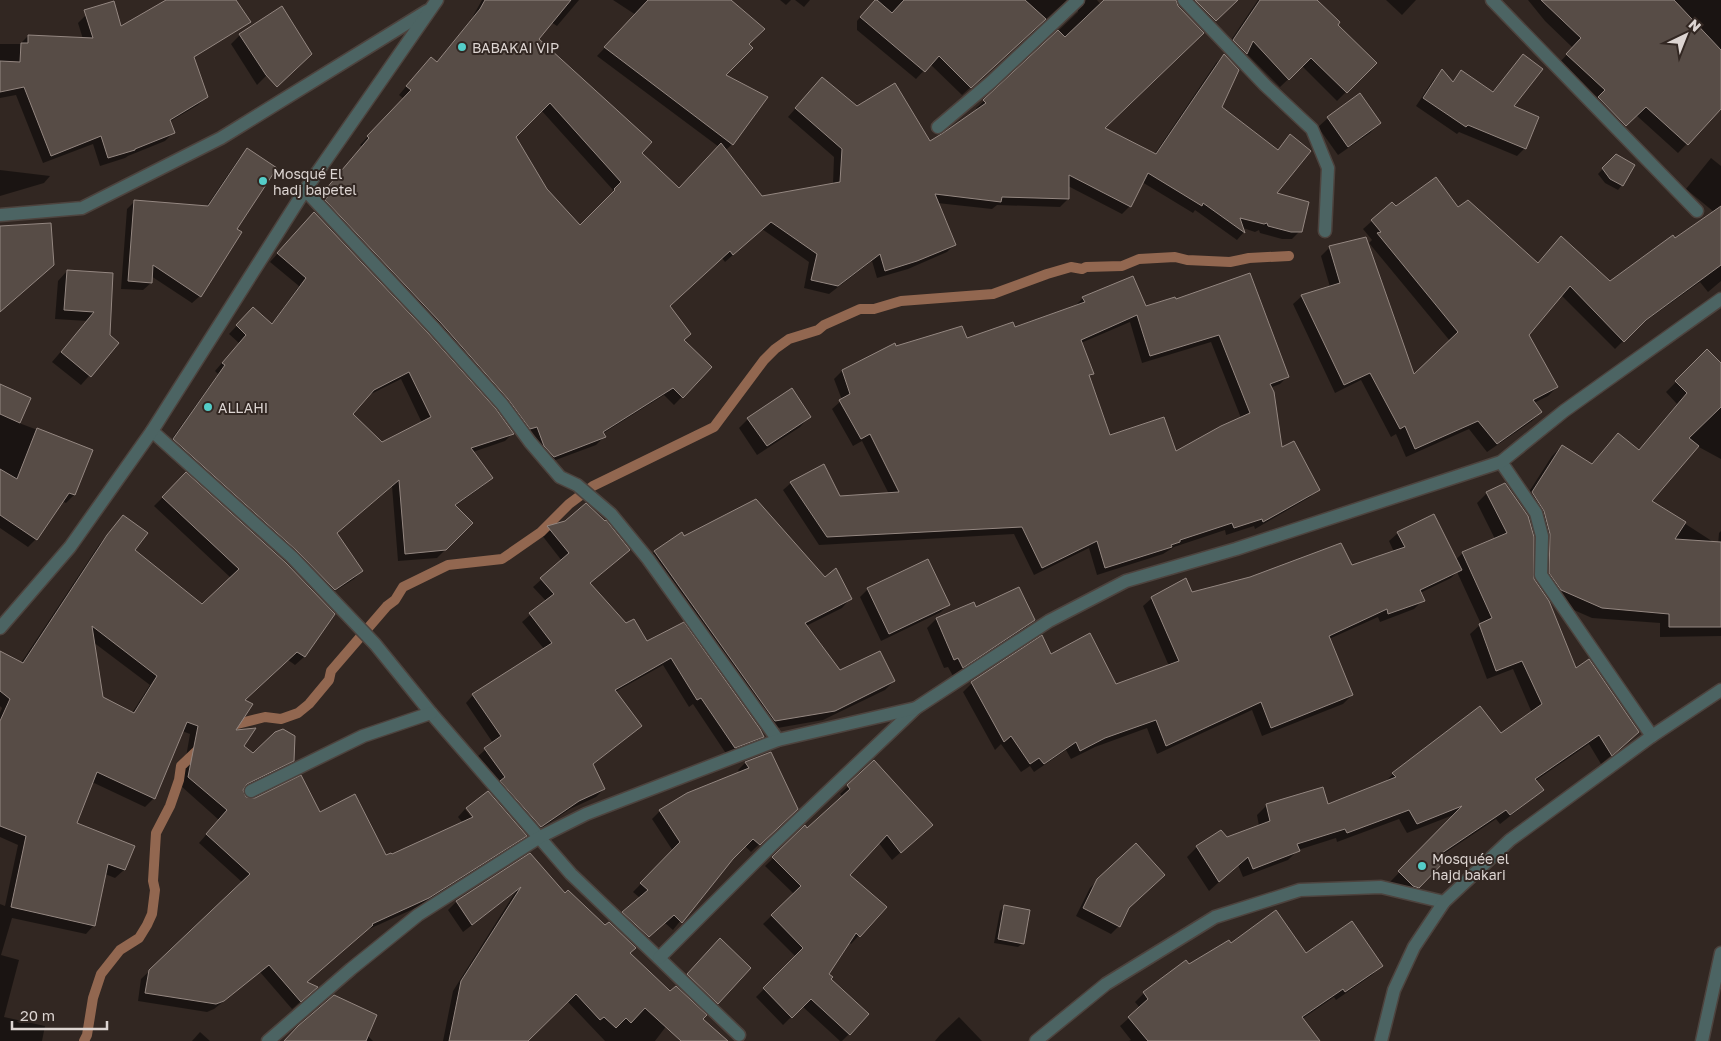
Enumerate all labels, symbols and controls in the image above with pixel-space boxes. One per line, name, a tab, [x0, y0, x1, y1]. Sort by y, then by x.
north arrow	[1661, 10, 1711, 60]
text: N	[1686, 15, 1705, 35]
place label: BABAKAI VIP	[472, 39, 559, 56]
marker: BABAKAI VIP	[456, 41, 468, 53]
place label: Mosqué El hadj bapetel	[273, 165, 357, 198]
marker: Mosqué El hadj bapetel	[257, 175, 269, 187]
place label: ALLAHI	[218, 399, 268, 416]
marker: ALLAHI	[202, 401, 214, 413]
place label: Mosquée el hajd bakari	[1432, 850, 1509, 883]
marker: Mosquée el hajd bakari	[1416, 860, 1428, 872]
scale bar	[12, 998, 108, 1030]
text: 20 m	[20, 1006, 55, 1024]

